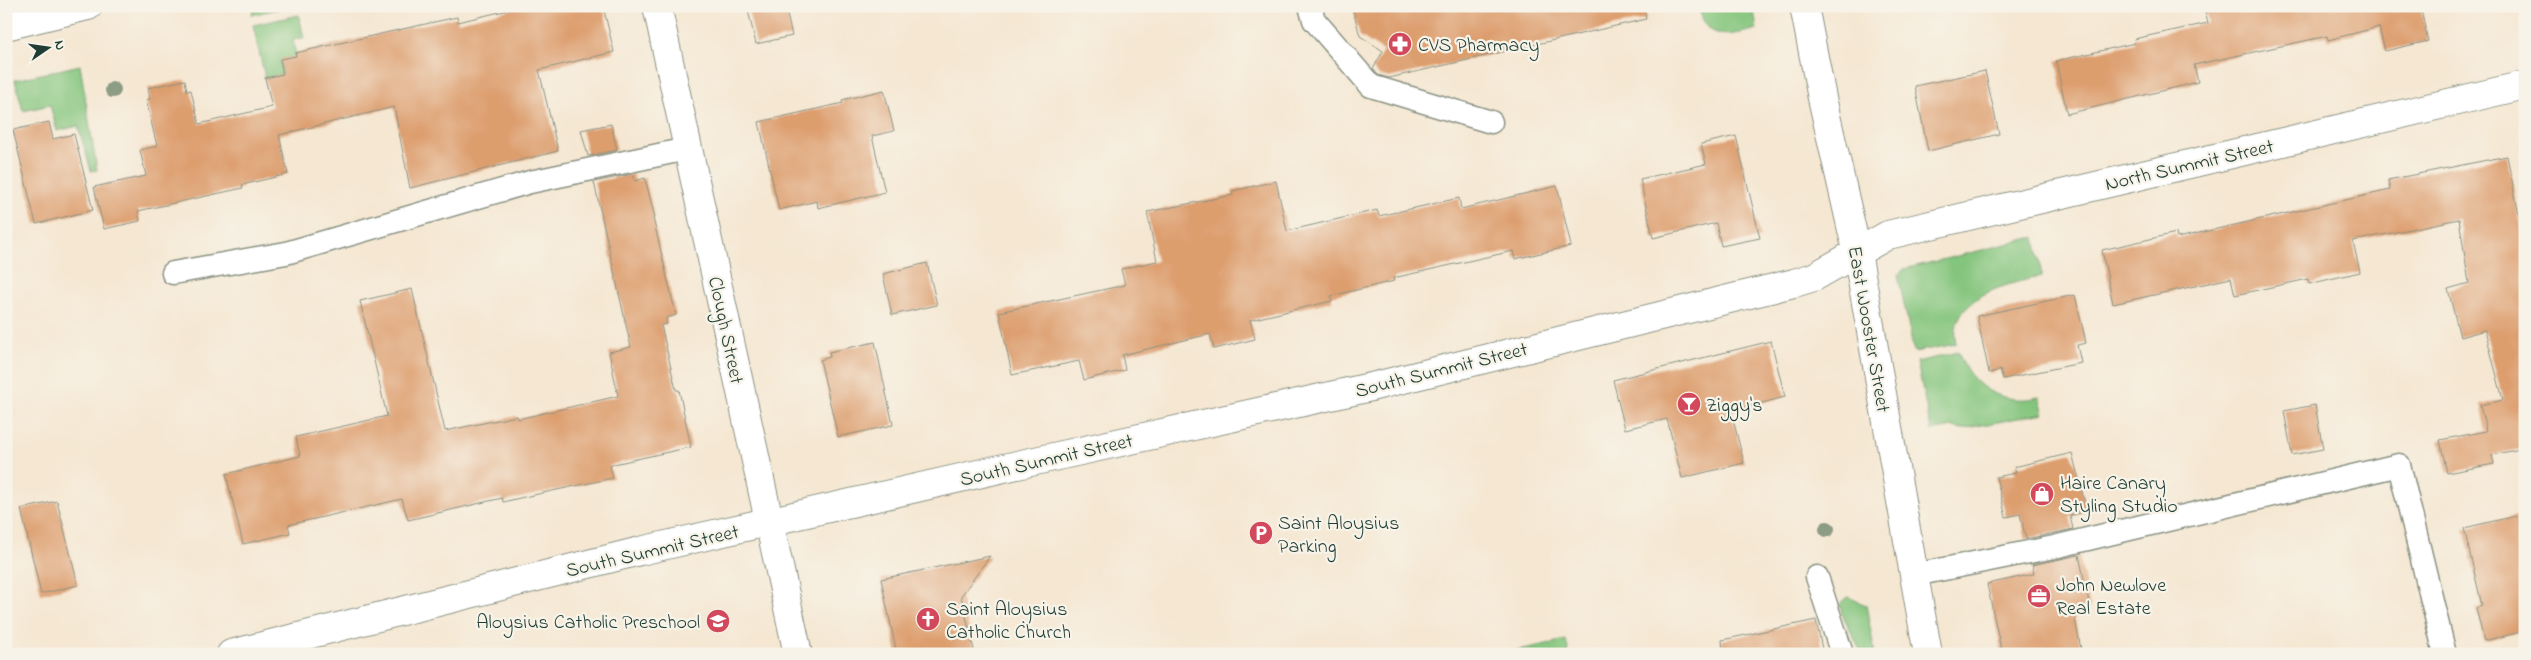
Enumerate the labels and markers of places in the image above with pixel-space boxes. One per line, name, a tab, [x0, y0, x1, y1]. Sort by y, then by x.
pharmacy icon: CVS Pharmacy	[1387, 31, 1413, 57]
place label: CVS Pharmacy	[1418, 32, 1539, 61]
bar icon: Ziggy's	[1676, 391, 1702, 417]
place label: Ziggy's	[1706, 392, 1762, 422]
place label: Haire Canary Styling Studio	[2060, 470, 2178, 523]
shop icon: Haire Canary Styling Studio	[2029, 481, 2055, 507]
place label: Saint Aloysius Parking	[1278, 510, 1399, 563]
parking icon: Saint Aloysius Parking	[1248, 520, 1274, 546]
place label: John Newlove Real Estate	[2056, 572, 2166, 624]
office icon: John Newlove Real Estate	[2026, 583, 2052, 609]
place label: Saint Aloysius Catholic Church	[946, 596, 1071, 648]
church icon: Saint Aloysius Catholic Church	[915, 606, 941, 632]
school or university icon: Aloysius Catholic Preschool	[705, 608, 731, 634]
place label: Aloysius Catholic Preschool	[476, 609, 700, 638]

